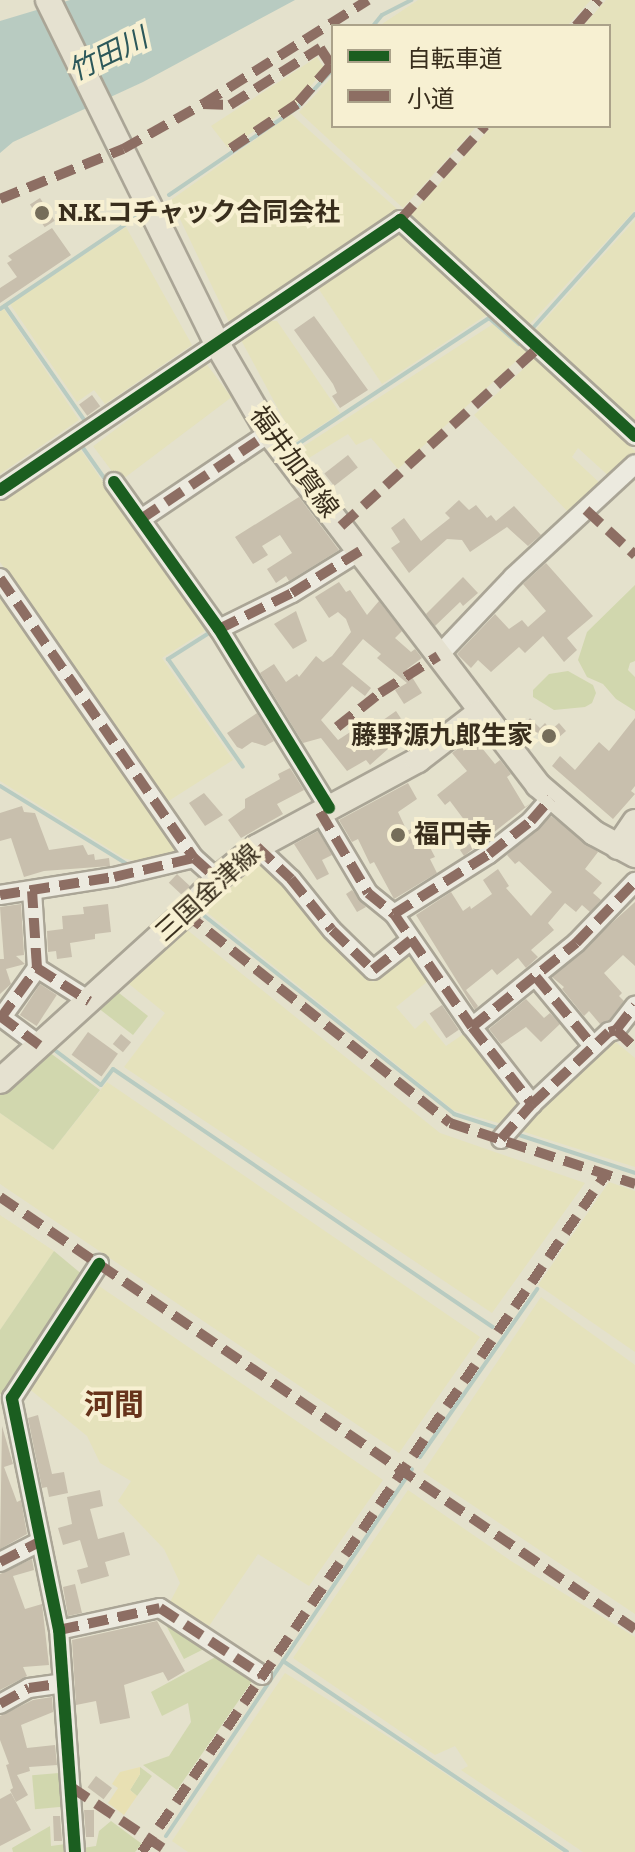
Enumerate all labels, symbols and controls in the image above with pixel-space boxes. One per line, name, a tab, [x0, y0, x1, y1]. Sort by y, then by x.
water label: 竹田川	[63, 21, 153, 89]
legend	[331, 24, 611, 128]
text: 自転車道	[407, 44, 503, 73]
text: 小道	[407, 84, 455, 113]
place label: N.K.コチャック合同会社	[58, 197, 341, 229]
marker: N.K.コチャック合同会社	[33, 204, 51, 222]
street label: 福井加賀線	[243, 400, 345, 524]
place label: 藤野源九郎生家	[351, 720, 533, 752]
marker: 藤野源九郎生家	[540, 727, 558, 745]
place label: 福円寺	[414, 819, 492, 851]
marker: 福円寺	[389, 826, 407, 844]
street label: 三国金津線	[149, 838, 267, 948]
district label: 河間	[84, 1387, 144, 1423]

